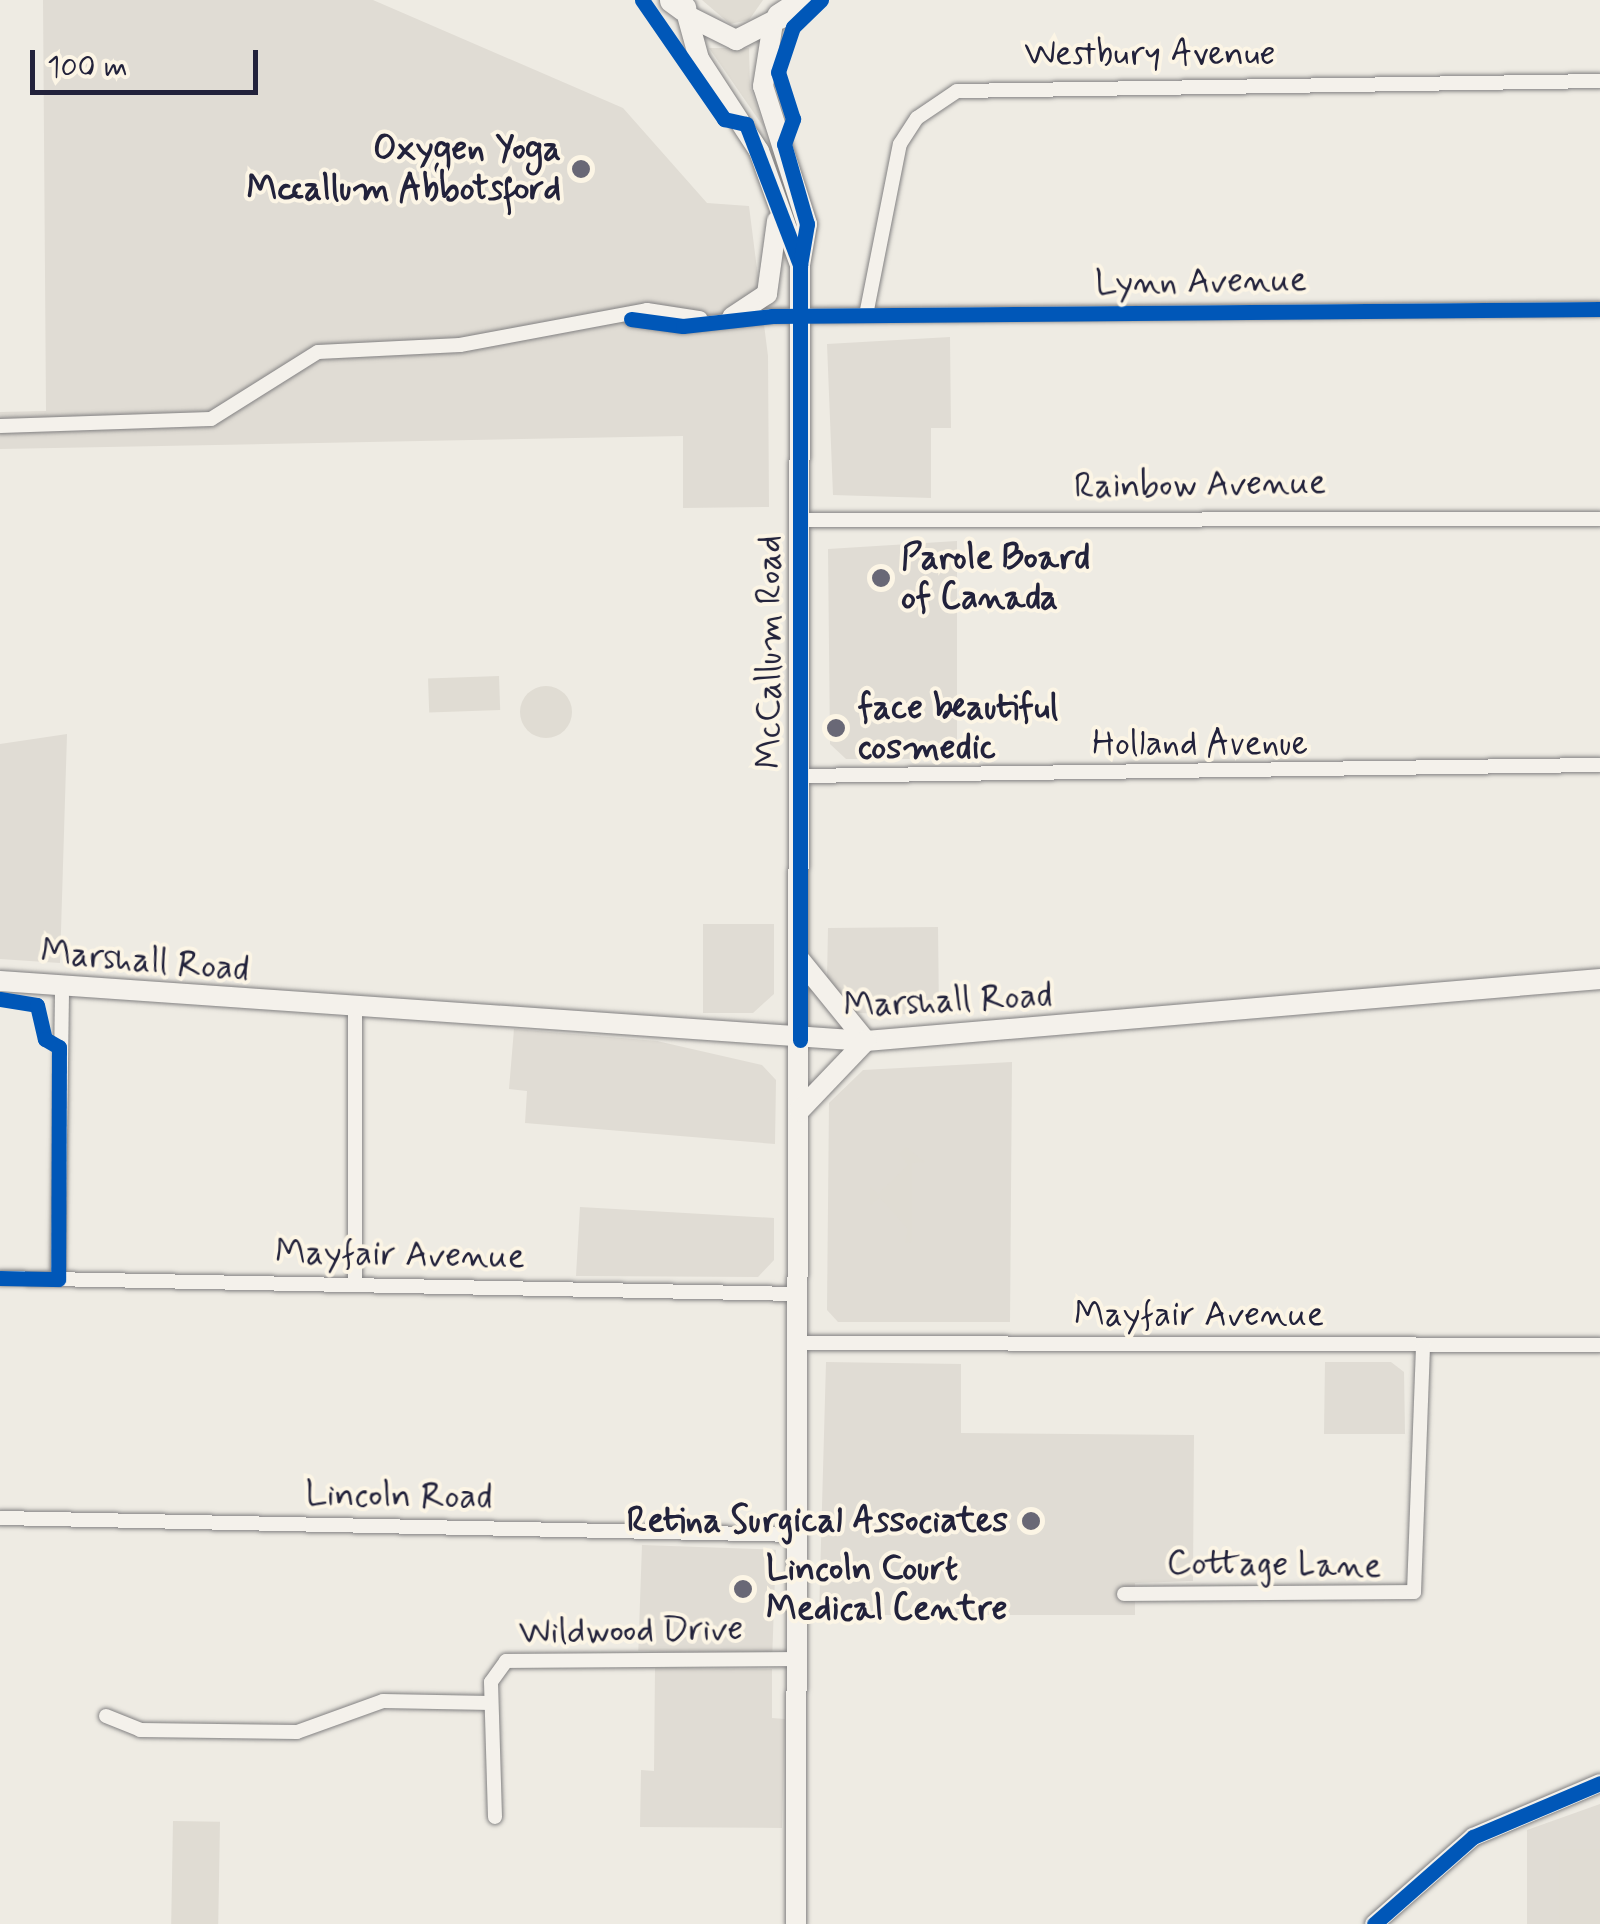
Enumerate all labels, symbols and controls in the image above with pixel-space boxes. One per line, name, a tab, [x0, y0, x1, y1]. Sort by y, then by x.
scale bar	[35, 30, 262, 92]
street label: Westbury Avenue	[1022, 33, 1278, 75]
text: 100 m	[47, 48, 128, 87]
place label: Oxygen Yoga Mccallum Abbotsford	[247, 128, 561, 210]
marker: Oxygen Yoga Mccallum Abbotsford	[570, 158, 592, 180]
street label: Lynn Avenue	[1100, 259, 1302, 305]
street label: Rainbow Avenue	[1079, 462, 1321, 508]
street label: McCallum Road	[749, 535, 791, 769]
place label: Parole Board of Canada	[901, 537, 1088, 619]
marker: Parole Board of Canada	[870, 567, 892, 589]
place label: face beautiful cosmedic	[858, 687, 1058, 769]
marker: face beautiful cosmedic	[823, 715, 849, 741]
street label: Holland Avenue	[1088, 723, 1312, 765]
street label: Marshall Road	[40, 931, 250, 991]
street label: Marshall Road	[843, 975, 1053, 1027]
street label: Mayfair Avenue	[280, 1232, 520, 1278]
street label: Mayfair Avenue	[1079, 1294, 1319, 1336]
street label: Lincoln Road	[306, 1473, 492, 1519]
place label: Retina Surgical Associates	[615, 1500, 1008, 1542]
marker: Retina Surgical Associates	[1018, 1508, 1044, 1534]
street label: Cottage Lane	[1171, 1542, 1377, 1588]
place label: Lincoln Court Medical Centre	[766, 1548, 1001, 1630]
marker: Lincoln Court Medical Centre	[730, 1576, 756, 1602]
street label: Wildwood Drive	[520, 1608, 742, 1654]

